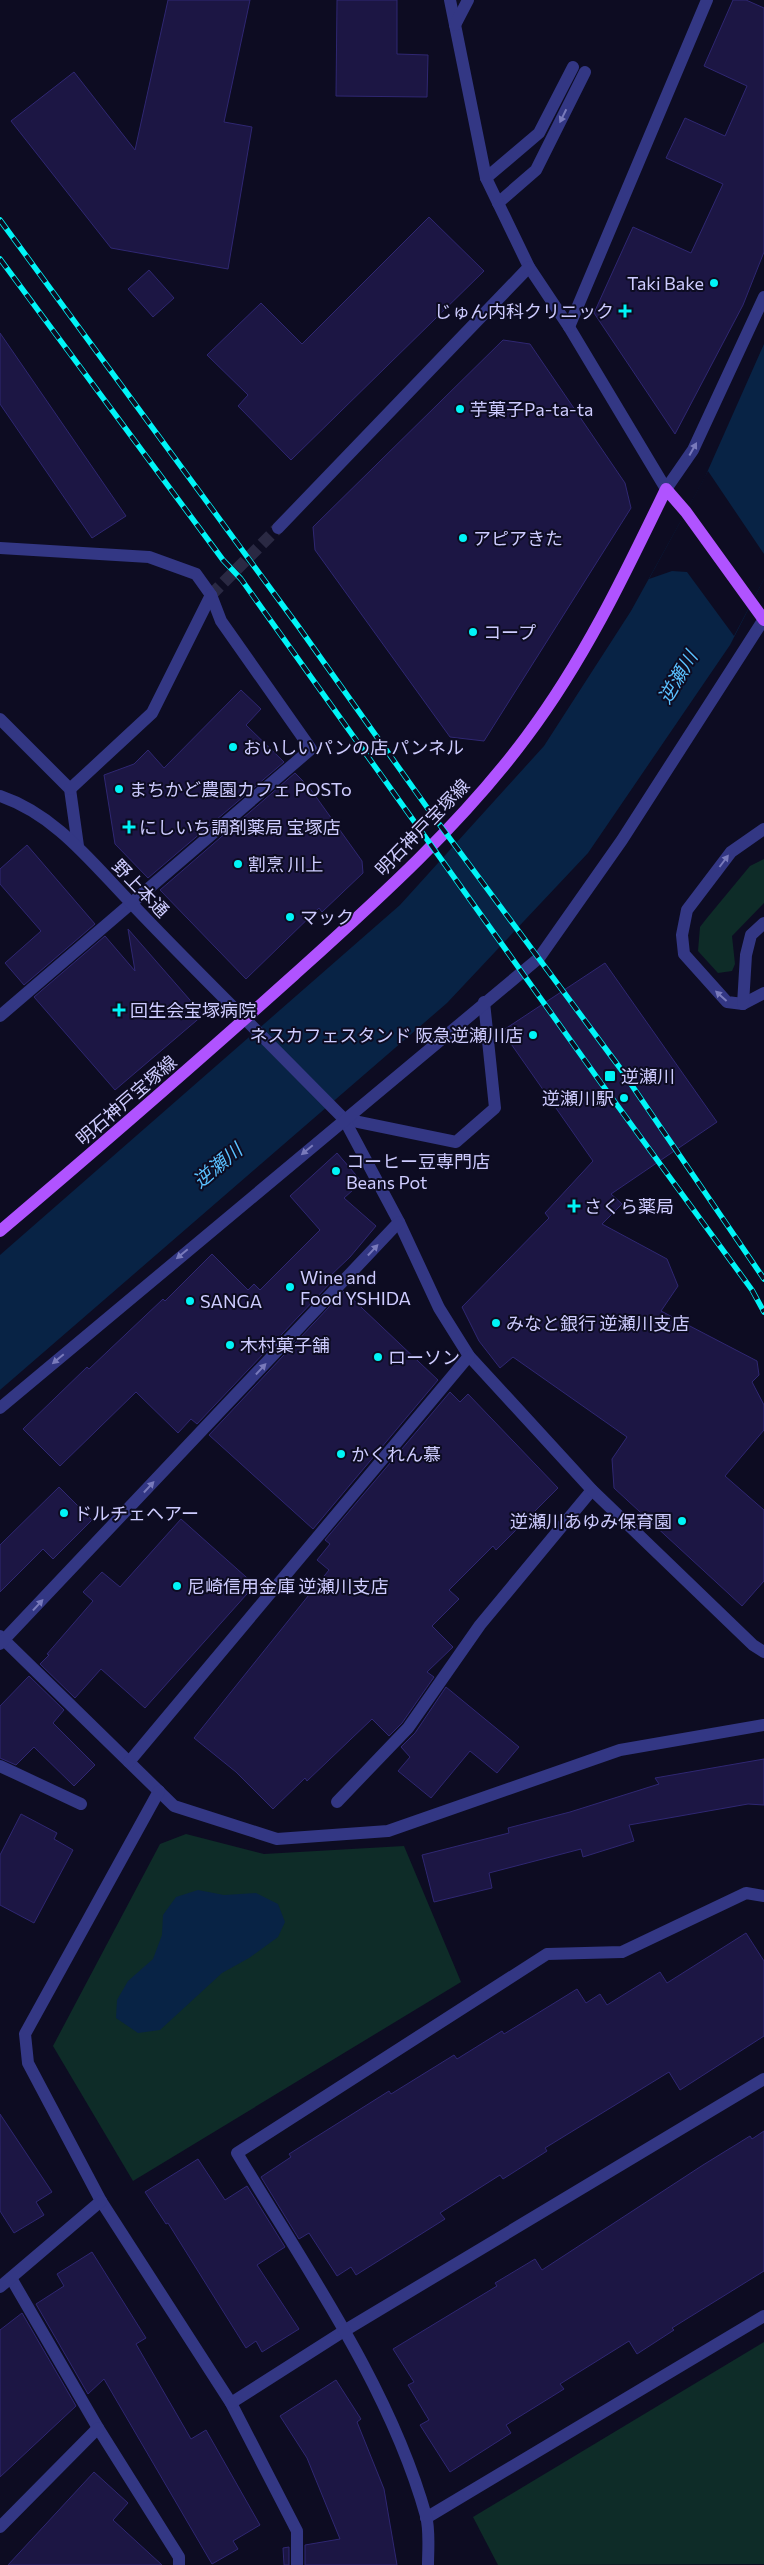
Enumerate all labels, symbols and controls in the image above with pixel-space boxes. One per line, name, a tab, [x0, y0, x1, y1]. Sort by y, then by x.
one-way arrow	[559, 109, 567, 123]
place label: Taki Bake	[627, 272, 704, 294]
marker: Taki Bake	[708, 277, 720, 289]
place label: じゅん内科クリニック	[434, 300, 614, 322]
marker: じゅん内科クリニック	[618, 304, 632, 318]
place label: 芋菓子Pa-ta-ta	[470, 398, 594, 420]
marker: 芋菓子Pa-ta-ta	[454, 403, 466, 415]
one-way arrow	[689, 442, 697, 456]
place label: アピアきた	[473, 527, 563, 549]
marker: アピアきた	[457, 532, 469, 544]
place label: コープ	[483, 621, 536, 643]
marker: コープ	[467, 626, 479, 638]
water label: 逆瀬川	[652, 645, 703, 707]
place label: おいしいパンの店 パンネル	[243, 736, 464, 758]
marker: おいしいパンの店 パンネル	[227, 741, 239, 753]
street label: 明石神戸宝塚線	[370, 774, 474, 880]
place label: まちかど農園カフェ POSTo	[129, 778, 352, 800]
marker: まちかど農園カフェ POSTo	[113, 783, 125, 795]
place label: にしいち調剤薬局 宝塚店	[139, 816, 340, 838]
marker: にしいち調剤薬局 宝塚店	[123, 821, 135, 833]
place label: 割烹 川上	[248, 853, 323, 875]
street label: 野上本通	[108, 854, 174, 922]
one-way arrow	[719, 854, 729, 868]
marker: 割烹 川上	[232, 858, 244, 870]
place label: マック	[300, 906, 354, 928]
marker: マック	[284, 911, 296, 923]
one-way arrow	[715, 990, 727, 1002]
place label: 回生会宝塚病院	[130, 999, 256, 1021]
marker: 回生会宝塚病院	[112, 1003, 126, 1017]
place label: ネスカフェスタンド 阪急逆瀬川店	[250, 1024, 523, 1046]
marker: ネスカフェスタンド 阪急逆瀬川店	[527, 1029, 539, 1041]
street label: 明石神戸宝塚線	[71, 1050, 181, 1150]
place label: 逆瀬川	[621, 1065, 675, 1087]
marker: 逆瀬川	[603, 1069, 617, 1083]
place label: 逆瀬川駅	[542, 1087, 614, 1109]
marker: 逆瀬川駅	[618, 1092, 630, 1104]
water label: 逆瀬川	[188, 1137, 248, 1192]
one-way arrow	[300, 1144, 313, 1155]
place label: コーヒー豆専門店 Beans Pot	[346, 1150, 490, 1193]
marker: コーヒー豆専門店 Beans Pot	[330, 1165, 342, 1177]
place label: さくら薬局	[584, 1195, 674, 1217]
marker: さくら薬局	[568, 1200, 580, 1212]
one-way arrow	[367, 1245, 379, 1257]
one-way arrow	[176, 1249, 189, 1260]
place label: Wine and Food YSHIDA	[300, 1266, 411, 1309]
marker: Wine and Food YSHIDA	[284, 1281, 296, 1293]
place label: SANGA	[200, 1290, 262, 1312]
marker: SANGA	[184, 1295, 196, 1307]
place label: みなと銀行 逆瀬川支店	[506, 1312, 689, 1334]
marker: みなと銀行 逆瀬川支店	[490, 1317, 502, 1329]
place label: 木村菓子舗	[240, 1334, 330, 1356]
marker: 木村菓子舗	[224, 1339, 236, 1351]
place label: ローソン	[388, 1346, 460, 1368]
marker: ローソン	[372, 1351, 384, 1363]
one-way arrow	[52, 1353, 64, 1364]
one-way arrow	[255, 1363, 267, 1375]
place label: かくれん慕	[351, 1443, 441, 1465]
marker: かくれん慕	[335, 1448, 347, 1460]
one-way arrow	[143, 1481, 155, 1493]
place label: ドルチェヘアー	[74, 1502, 199, 1524]
marker: ドルチェヘアー	[58, 1507, 70, 1519]
place label: 逆瀬川あゆみ保育園	[510, 1510, 672, 1532]
marker: 逆瀬川あゆみ保育園	[676, 1515, 688, 1527]
place label: 尼崎信用金庫 逆瀬川支店	[187, 1575, 388, 1597]
marker: 尼崎信用金庫 逆瀬川支店	[171, 1580, 183, 1592]
one-way arrow	[32, 1599, 44, 1611]

